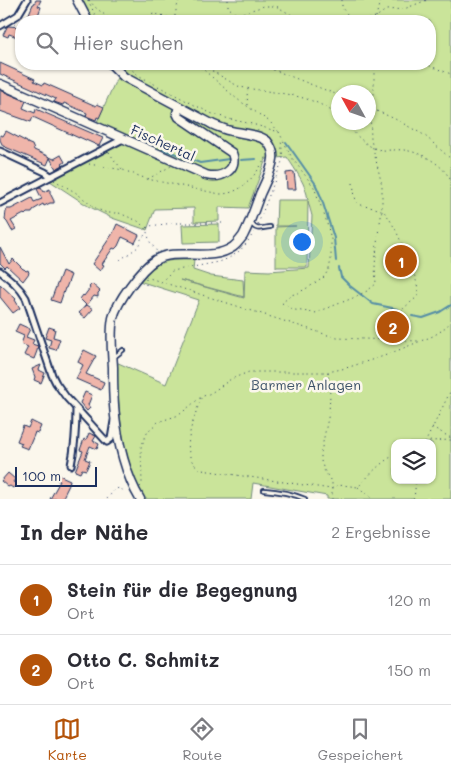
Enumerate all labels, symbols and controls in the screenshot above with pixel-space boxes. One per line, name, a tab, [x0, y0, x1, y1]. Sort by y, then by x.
search box	[15, 15, 436, 70]
icon: search	[33, 29, 61, 57]
text: Hier suchen	[73, 30, 184, 55]
north arrow	[331, 85, 376, 130]
street label: Fischertal	[128, 120, 199, 165]
your location	[289, 229, 315, 255]
pin: 1	[385, 242, 417, 280]
pin: 2	[377, 308, 409, 346]
park label: Barmer Anlagen	[251, 375, 361, 394]
map controls	[391, 439, 436, 484]
button: layers	[391, 439, 436, 484]
scale bar	[15, 464, 98, 487]
text: 100 m	[22, 466, 61, 485]
text: In der Nähe	[20, 518, 148, 545]
text: 2 Ergebnisse	[331, 521, 431, 542]
text: Stein für die Begegnung	[67, 577, 297, 602]
text: 1	[32, 589, 40, 610]
text: 120 m	[387, 589, 431, 610]
text: Ort	[67, 602, 95, 623]
text: Otto C. Schmitz	[67, 647, 219, 672]
text: 2	[32, 659, 40, 680]
text: 150 m	[387, 659, 431, 680]
text: Ort	[67, 672, 95, 693]
tab: Karte	[48, 715, 87, 764]
tab: Route	[182, 715, 222, 764]
tab: Gespeichert	[318, 715, 403, 764]

